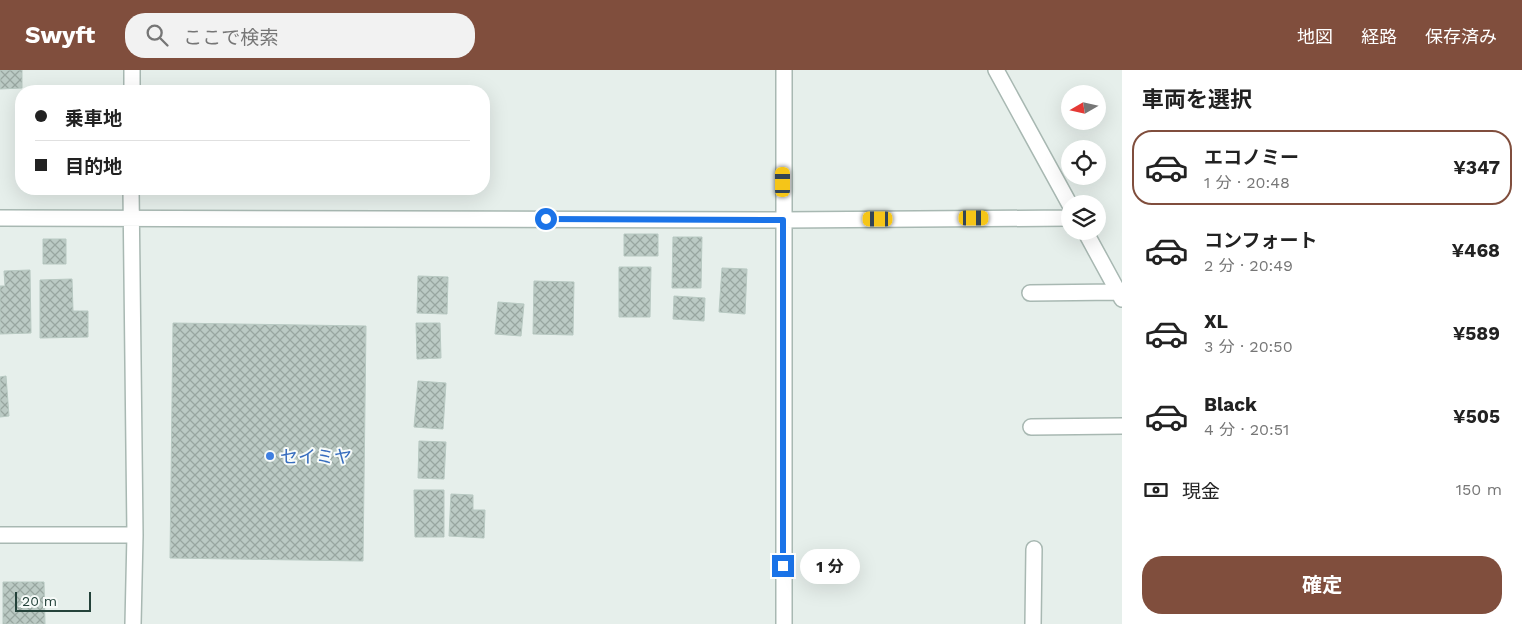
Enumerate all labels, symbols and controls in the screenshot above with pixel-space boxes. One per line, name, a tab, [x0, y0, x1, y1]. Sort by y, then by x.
search box	[125, 13, 475, 58]
text: Swyft	[25, 21, 95, 49]
icon: search	[143, 21, 171, 49]
text: ここで検索	[183, 26, 278, 49]
text: 地図	[1297, 26, 1333, 47]
text: 経路	[1361, 26, 1397, 47]
text: 保存済み	[1425, 26, 1497, 47]
north arrow	[1061, 85, 1106, 130]
map controls	[1061, 85, 1106, 240]
text: 車両を選択	[1142, 87, 1252, 112]
text: 乗車地	[65, 107, 122, 130]
button: locate	[1061, 140, 1106, 185]
icon: car	[1144, 145, 1189, 190]
text: エコノミー	[1204, 146, 1299, 169]
text: 目的地	[65, 155, 122, 178]
text: ¥347	[1453, 156, 1500, 179]
car	[775, 167, 790, 197]
text: 1 分 · 20:48	[1204, 173, 1290, 192]
button: layers	[1061, 195, 1106, 240]
route start	[535, 208, 557, 230]
car	[959, 211, 989, 226]
car	[863, 212, 893, 227]
icon: car	[1144, 228, 1189, 273]
text: コンフォート	[1204, 229, 1317, 252]
text: ¥468	[1451, 239, 1500, 262]
text: 2 分 · 20:49	[1204, 256, 1293, 275]
text: XL	[1204, 310, 1228, 333]
icon: car	[1144, 311, 1189, 356]
text: ¥589	[1453, 322, 1500, 345]
text: 3 分 · 20:50	[1204, 337, 1293, 356]
text: Black	[1204, 393, 1257, 416]
icon: car	[1144, 394, 1189, 439]
text: ¥505	[1453, 405, 1500, 428]
text: 4 分 · 20:51	[1204, 420, 1289, 439]
place label: セイミヤ	[280, 446, 352, 467]
marker: セイミヤ	[264, 450, 276, 462]
icon: cash	[1142, 476, 1170, 504]
text: 現金	[1182, 480, 1220, 503]
text: 150 m	[1456, 480, 1502, 499]
callout: 1 分	[800, 548, 860, 584]
route end	[772, 555, 794, 577]
button: 確定	[1142, 556, 1502, 614]
text: 1 分	[816, 557, 844, 576]
scale bar	[15, 589, 91, 612]
text: 20 m	[22, 593, 57, 609]

